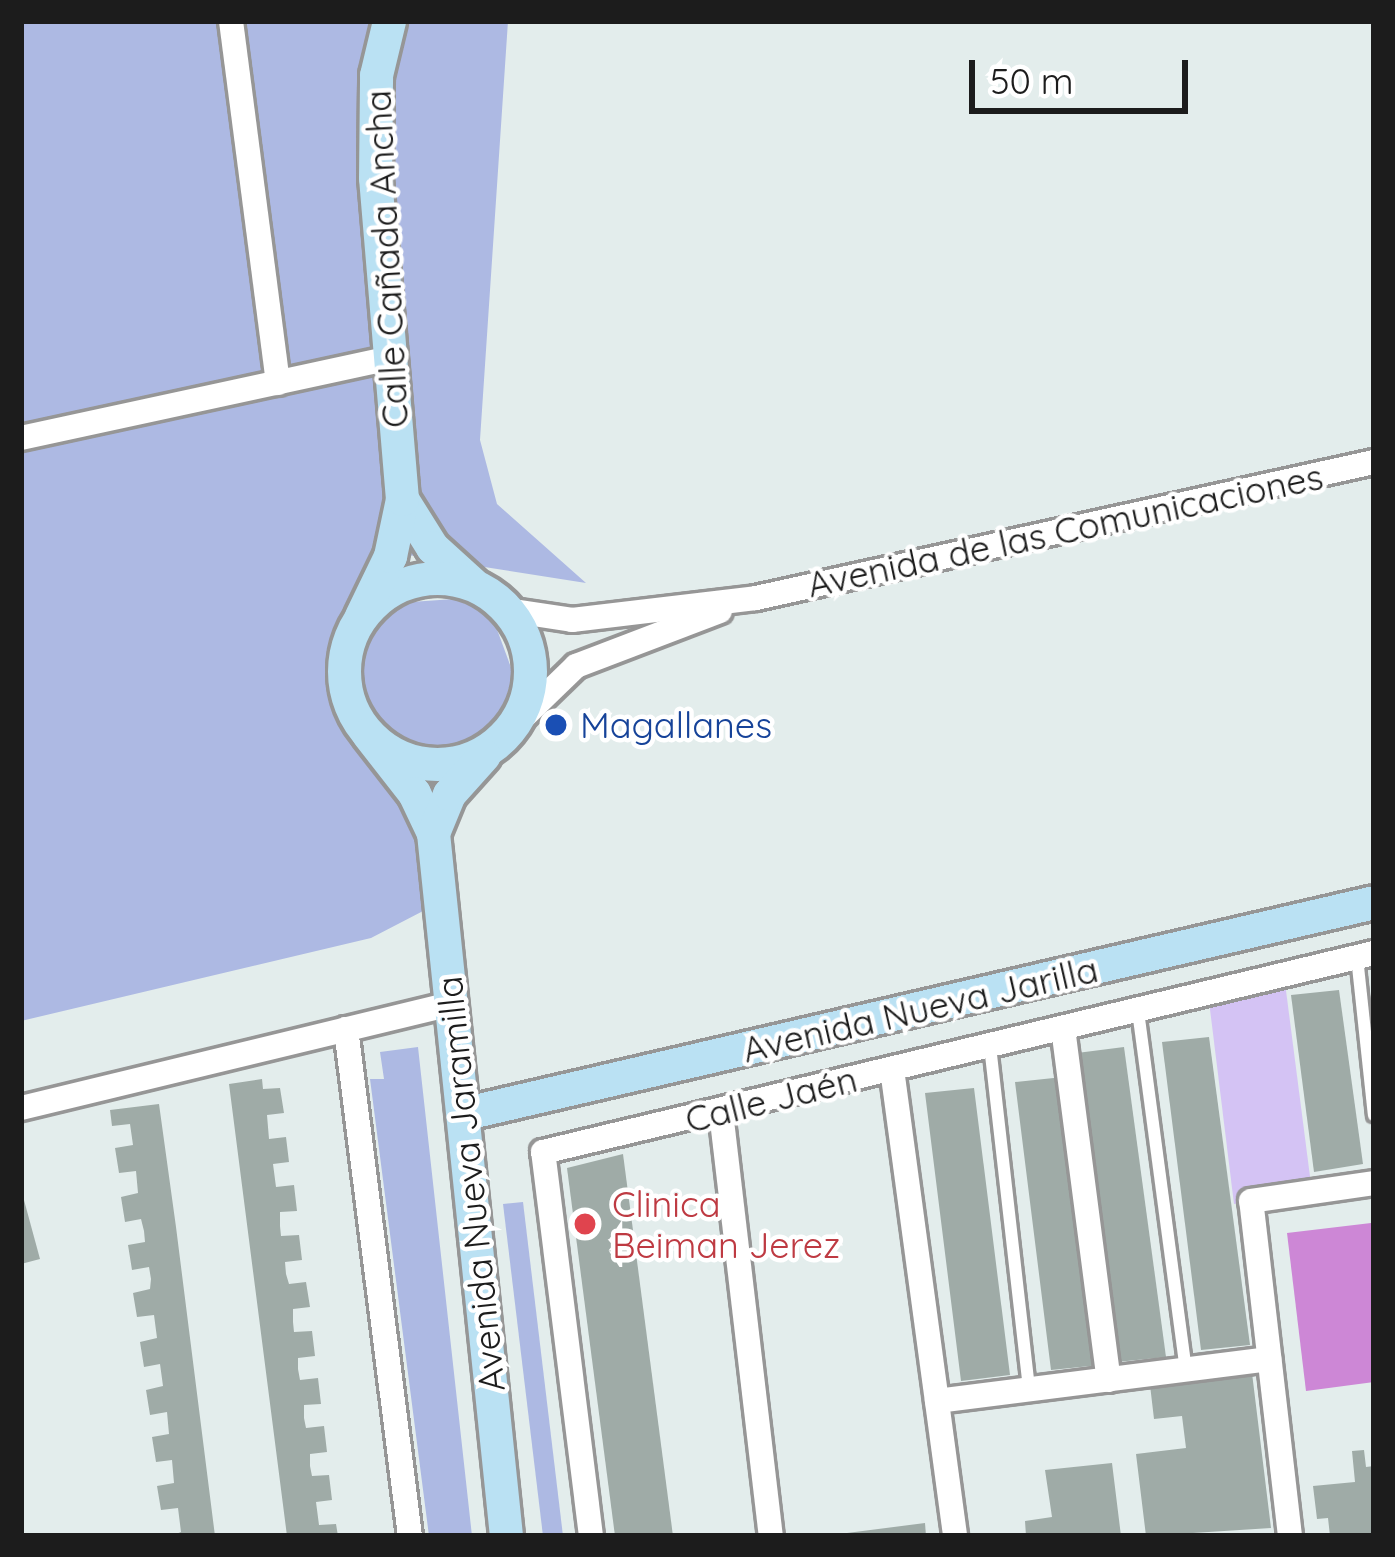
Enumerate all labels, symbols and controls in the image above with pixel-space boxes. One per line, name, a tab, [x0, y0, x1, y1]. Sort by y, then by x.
scale bar	[975, 36, 1194, 110]
text: 50 m	[990, 58, 1074, 103]
street label: Calle Cañada Ancha	[356, 89, 416, 429]
street label: Avenida de las Comunicaciones	[803, 454, 1327, 606]
place label: Magallanes	[580, 703, 772, 747]
marker: Magallanes	[543, 712, 569, 738]
street label: Avenida Nueva Jarilla	[738, 947, 1102, 1071]
street label: Avenida Nueva Jaramilla	[427, 974, 513, 1394]
street label: Calle Jaén	[681, 1057, 861, 1141]
place label: Clinica Beiman Jerez	[612, 1181, 840, 1266]
marker: Clinica Beiman Jerez	[569, 1208, 601, 1240]

